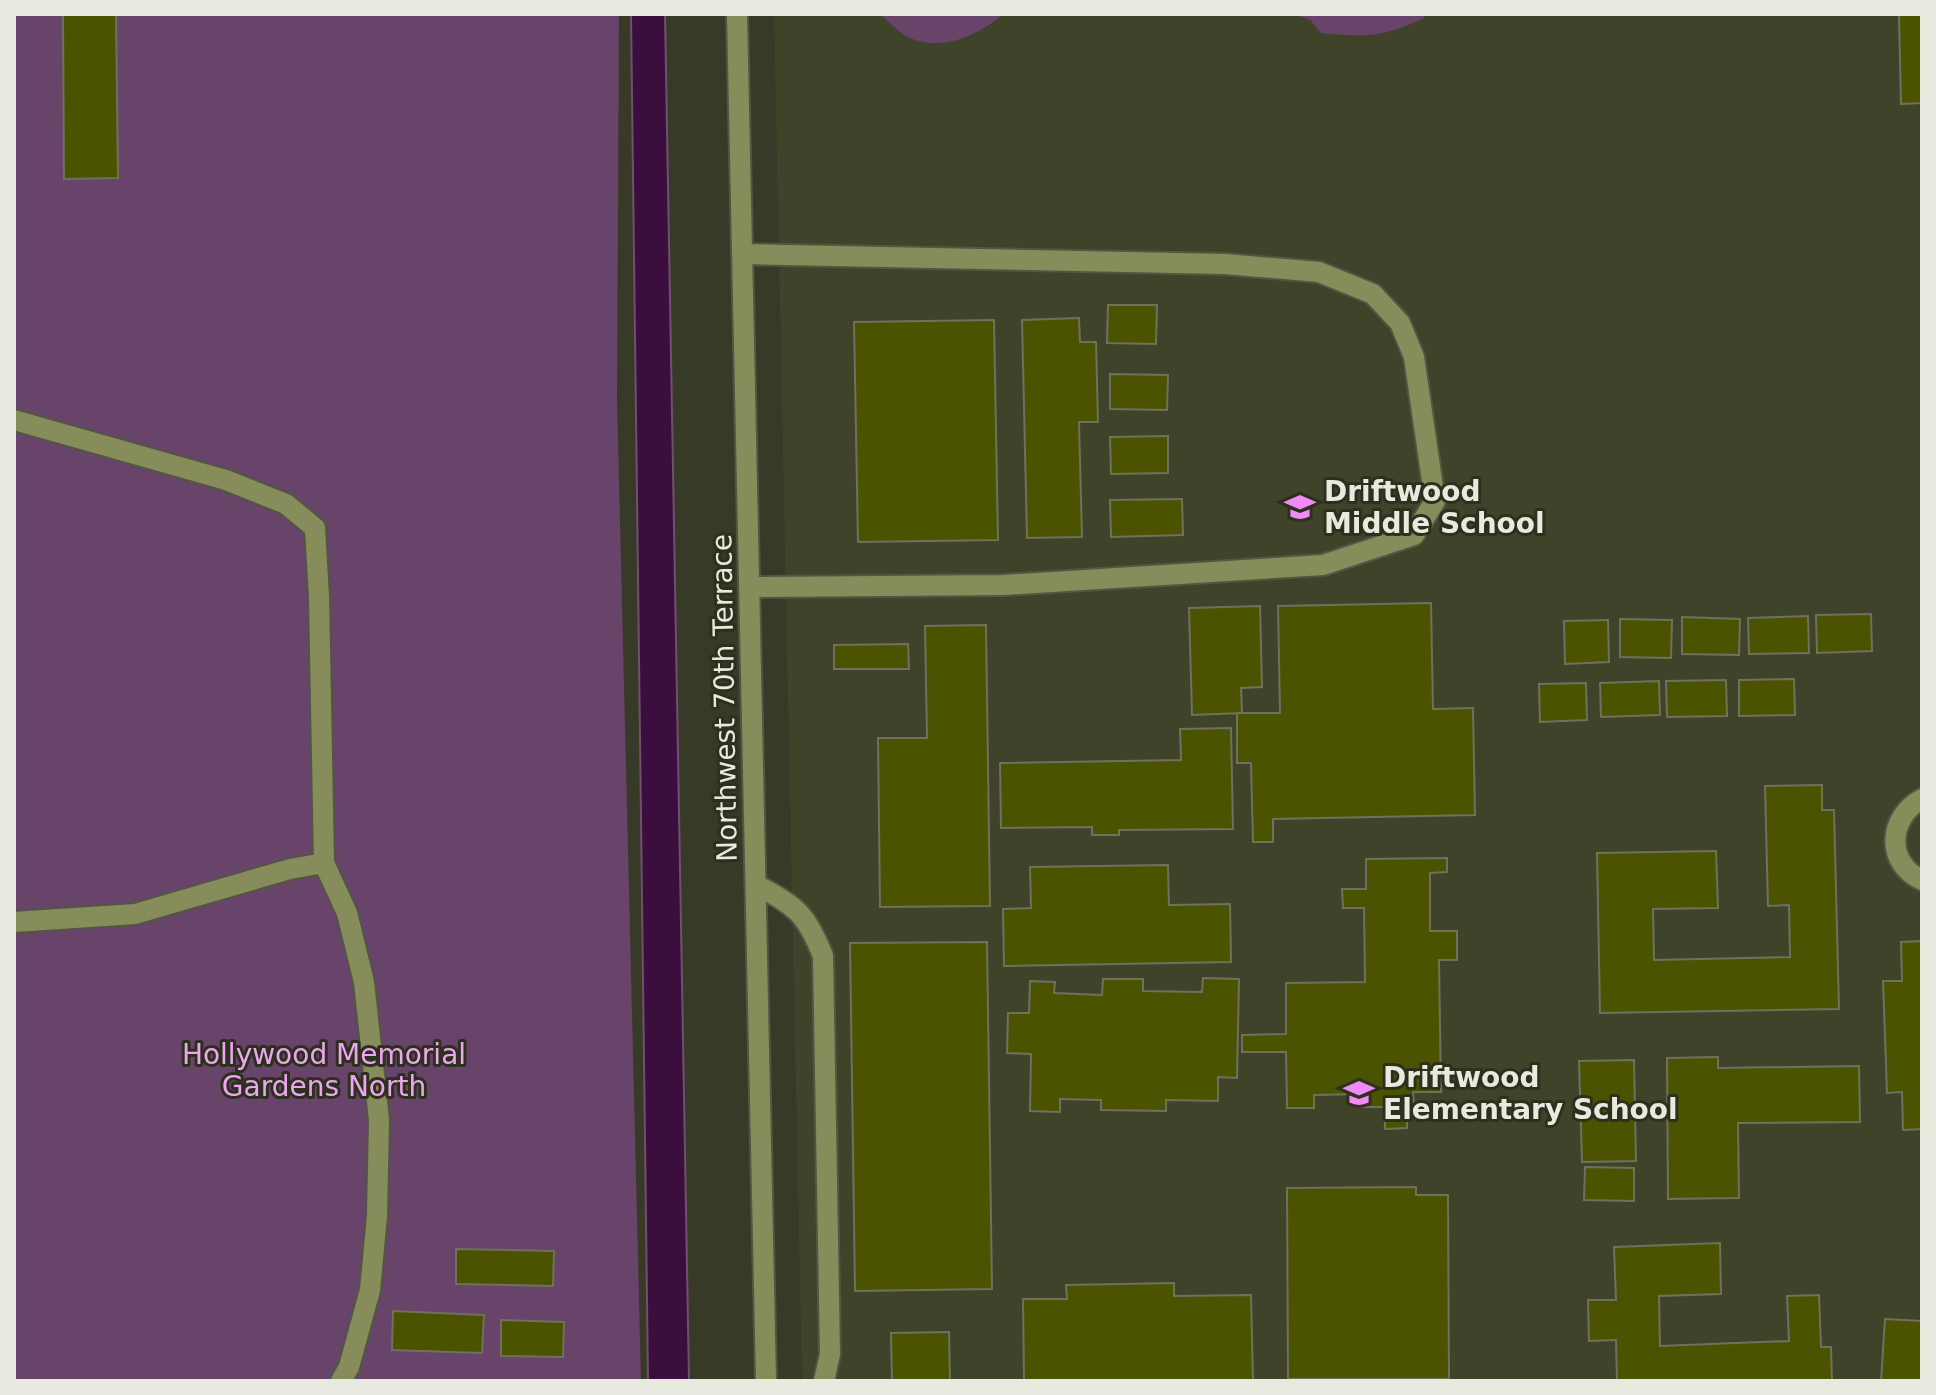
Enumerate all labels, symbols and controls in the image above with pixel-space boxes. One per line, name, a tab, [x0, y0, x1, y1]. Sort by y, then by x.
place label: Driftwood Middle School	[1324, 475, 1545, 540]
school or university icon: Driftwood Middle School	[1283, 490, 1317, 524]
street label: Northwest 70th Terrace	[705, 534, 744, 862]
park label: Hollywood Memorial Gardens North	[182, 1038, 466, 1103]
place label: Driftwood Elementary School	[1383, 1061, 1678, 1126]
school or university icon: Driftwood Elementary School	[1342, 1076, 1376, 1110]

